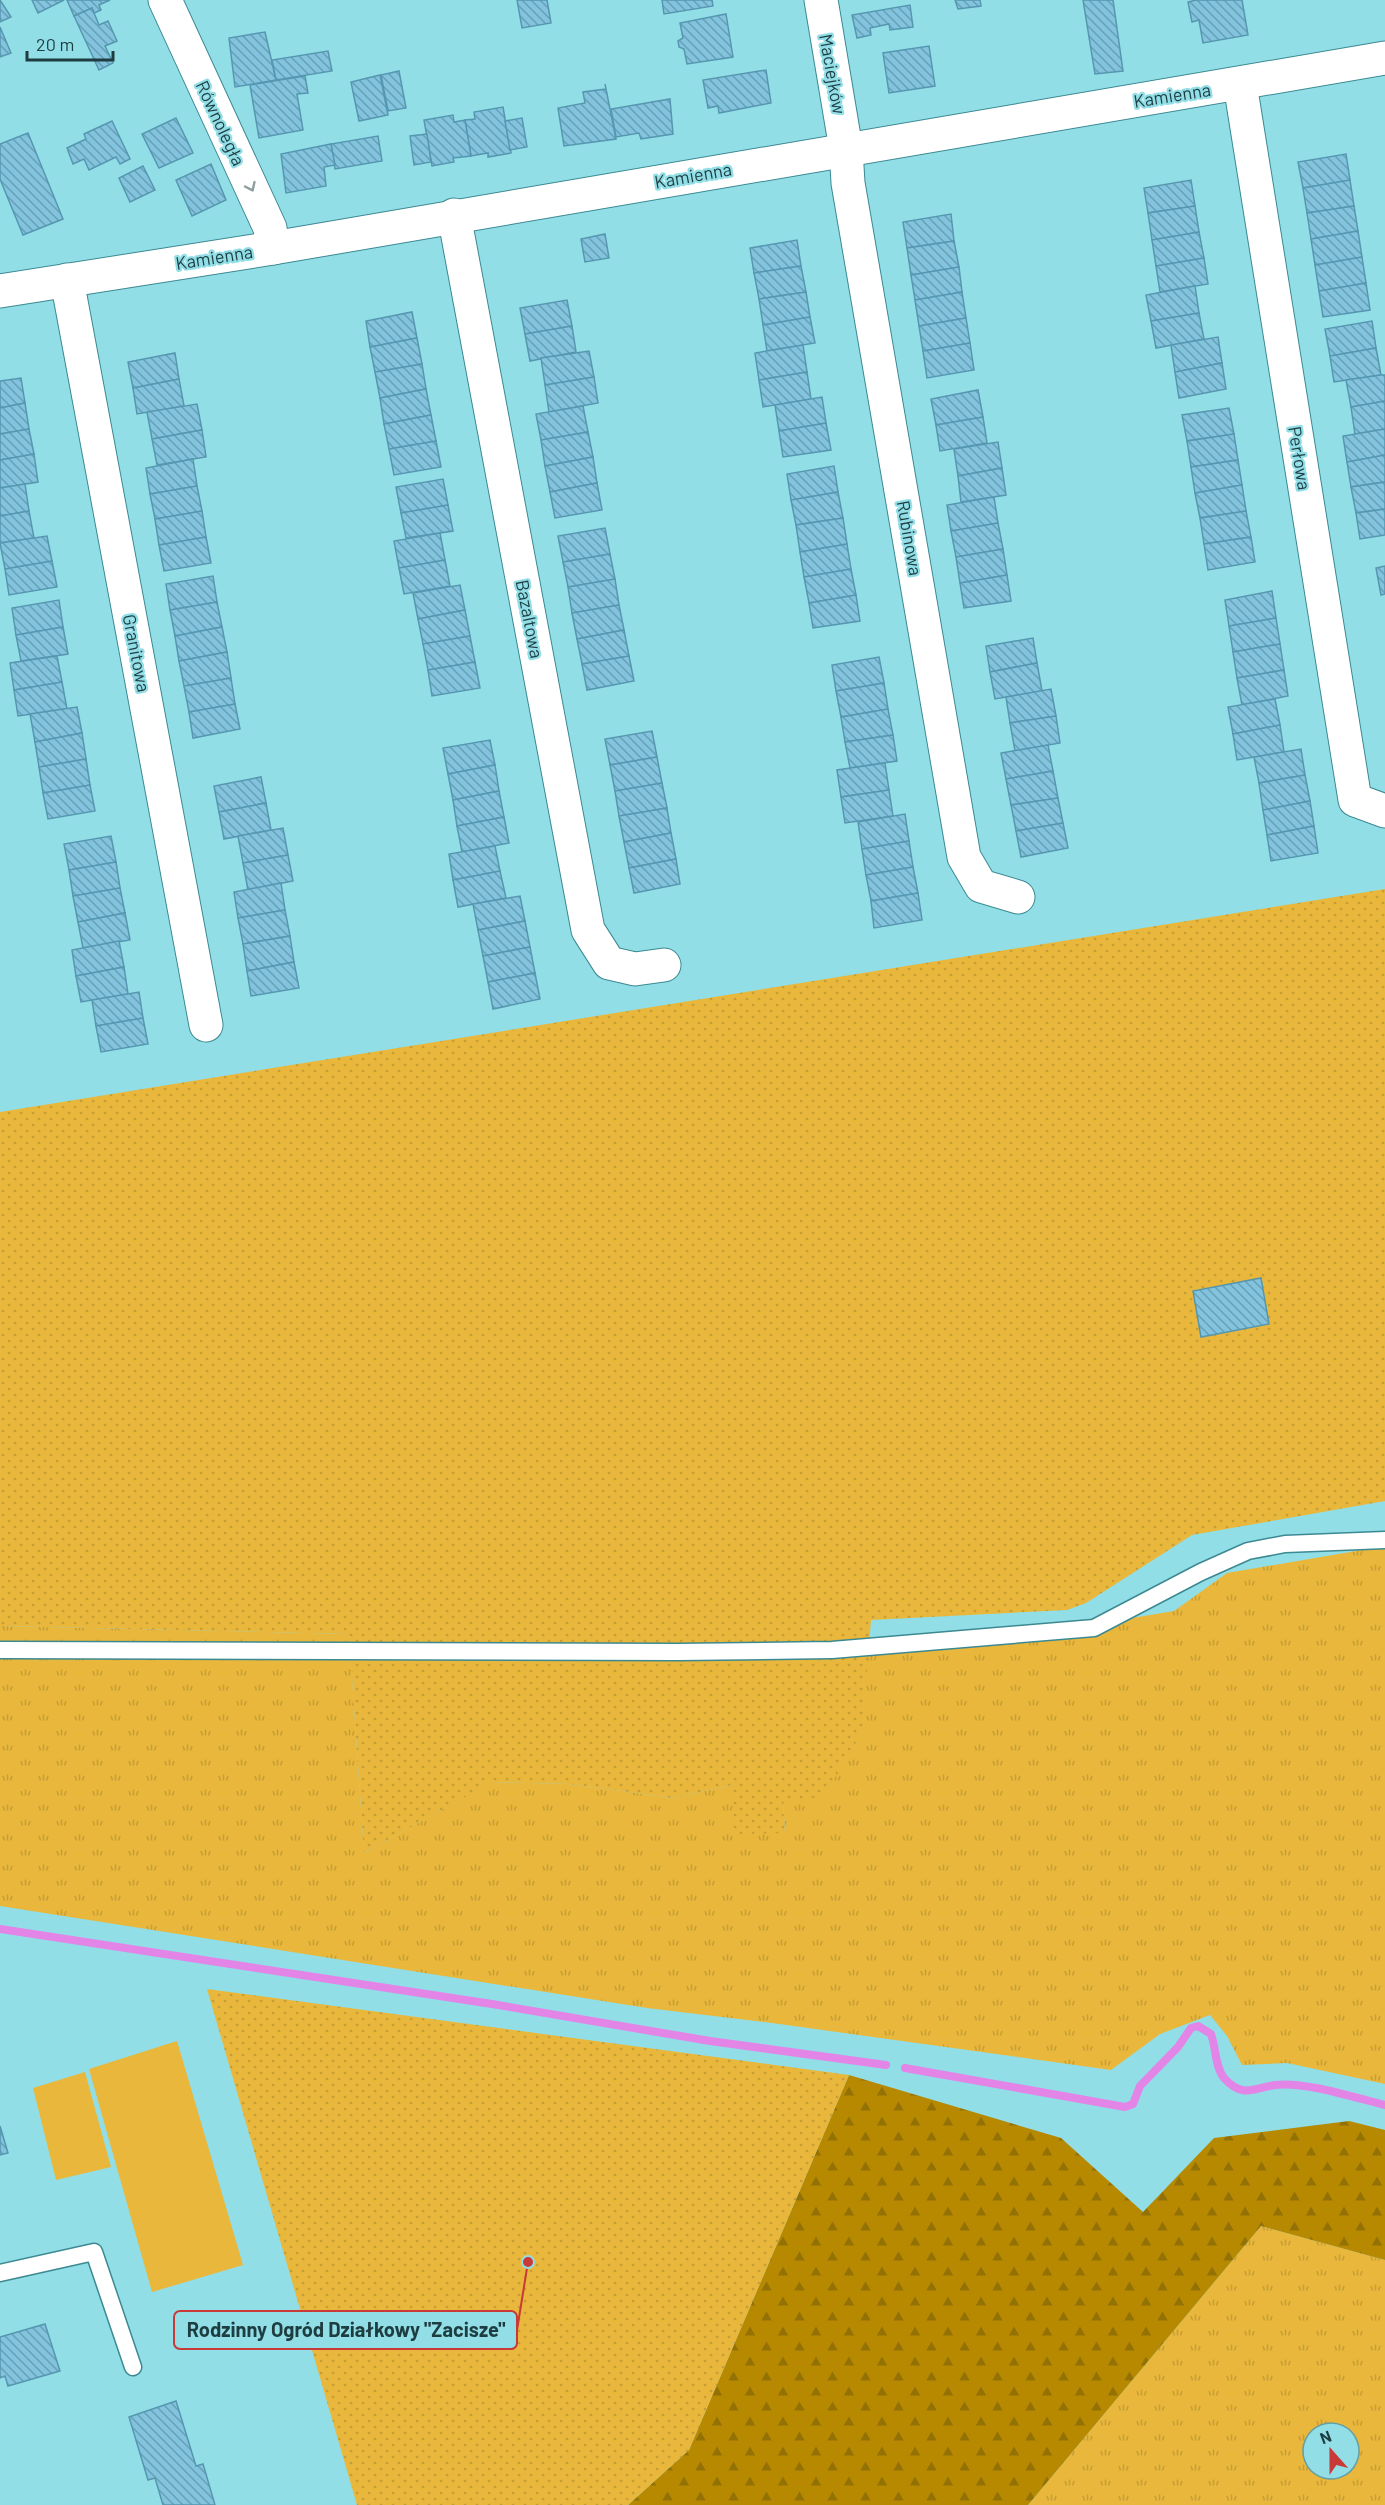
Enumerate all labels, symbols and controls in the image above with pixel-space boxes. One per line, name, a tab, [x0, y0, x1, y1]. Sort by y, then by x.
scale bar	[27, 24, 112, 62]
street label: Maciejków	[815, 32, 851, 116]
text: 20 m	[36, 33, 74, 55]
street label: Równoległa	[192, 77, 250, 169]
street label: Kamienna	[1132, 78, 1212, 112]
street label: Kamienna	[653, 157, 733, 193]
one-way arrow	[243, 180, 255, 191]
street label: Kamienna	[174, 240, 254, 274]
street label: Perłowa	[1284, 425, 1316, 491]
street label: Rubinowa	[893, 499, 927, 577]
street label: Bazaltowa	[512, 578, 548, 660]
street label: Granitowa	[119, 612, 155, 694]
callout: Rodzinny Ogród Działkowy "Zacisze"	[174, 2311, 517, 2349]
text: Rodzinny Ogród Działkowy "Zacisze"	[187, 2317, 505, 2341]
north arrow	[1301, 2421, 1361, 2481]
text: N	[1317, 2426, 1334, 2447]

